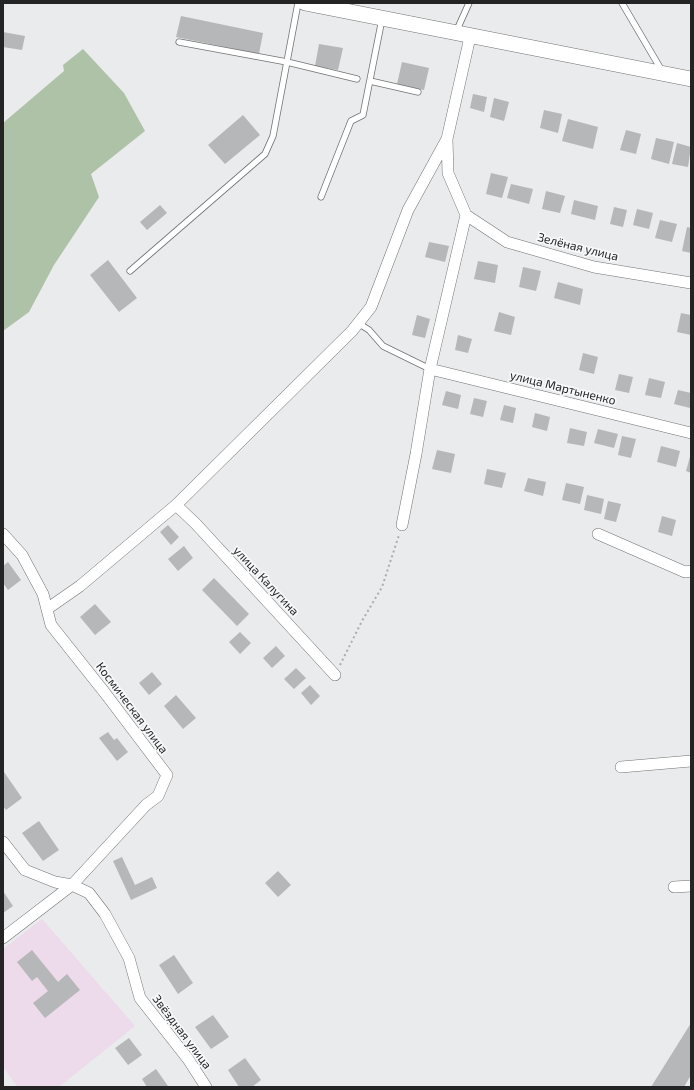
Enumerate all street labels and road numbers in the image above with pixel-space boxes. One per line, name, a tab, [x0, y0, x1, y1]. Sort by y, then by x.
street label: Зелёная улица	[536, 230, 620, 264]
street label: улица Мартыненко	[509, 368, 617, 408]
street label: улица Калугина	[230, 543, 302, 619]
street label: Космическая улица	[93, 660, 171, 756]
street label: Звёздная улица	[149, 992, 215, 1072]

